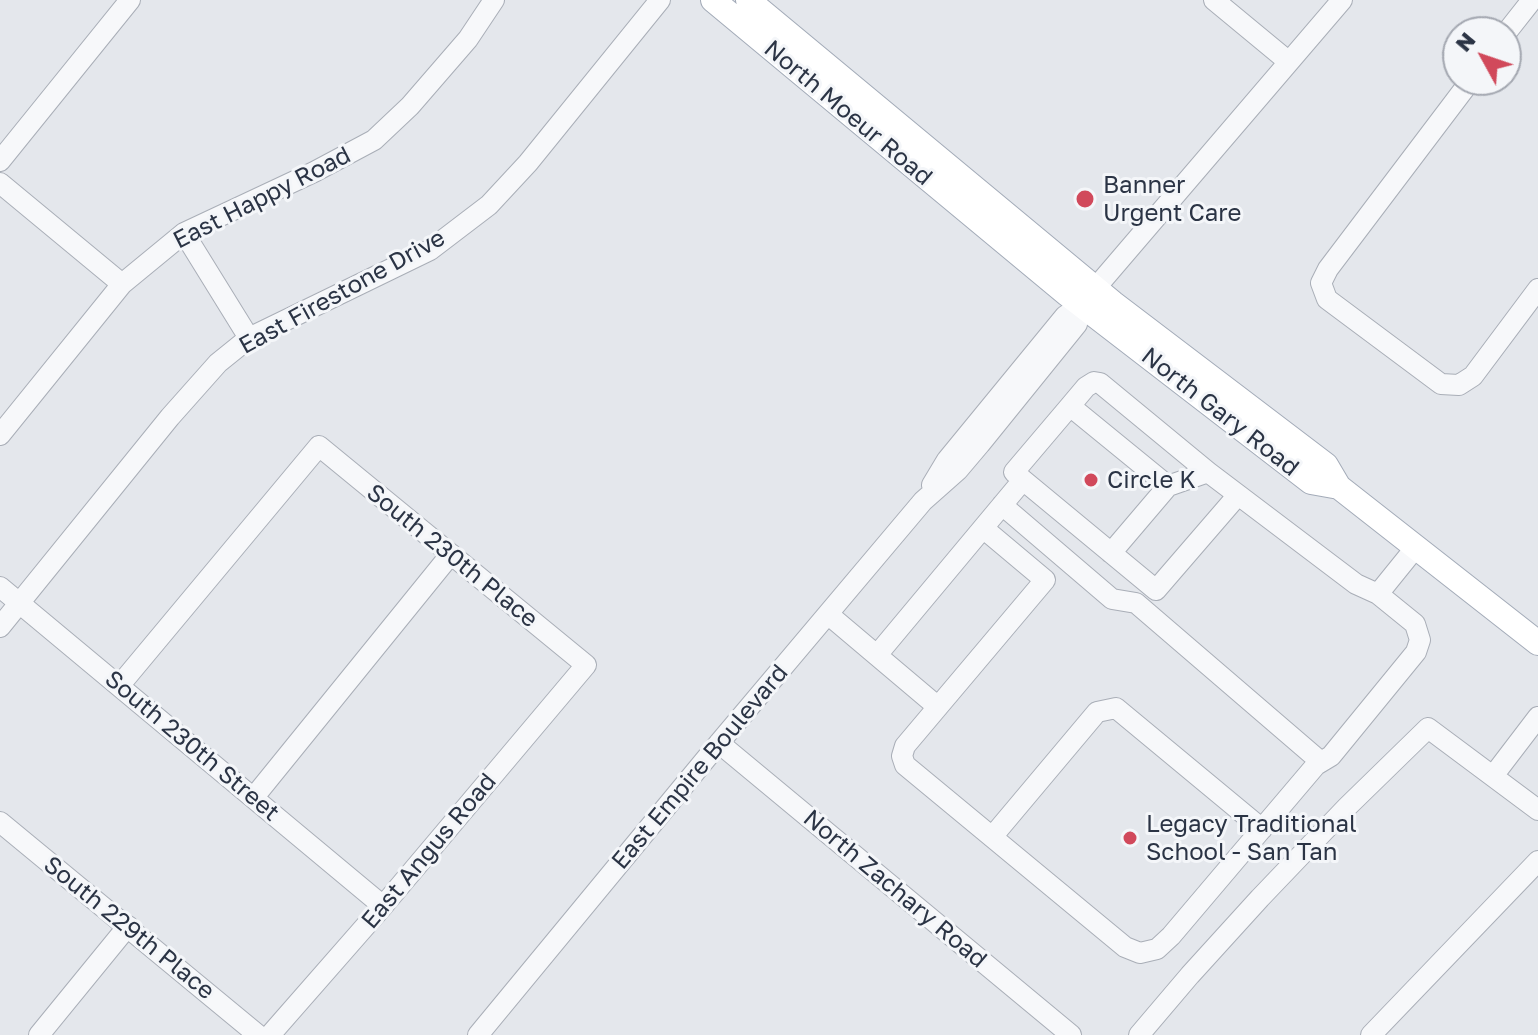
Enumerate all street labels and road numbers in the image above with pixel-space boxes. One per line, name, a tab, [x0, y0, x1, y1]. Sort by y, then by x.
street label: North Moeur Road	[758, 34, 938, 192]
street label: East Happy Road	[168, 141, 356, 255]
street label: East Firestone Drive	[234, 223, 450, 361]
street label: North Gary Road	[1136, 342, 1304, 482]
street label: South 230th Place	[361, 478, 543, 634]
street label: East Empire Boulevard	[606, 659, 794, 875]
street label: South 230th Street	[99, 665, 285, 827]
street label: East Angus Road	[356, 767, 502, 935]
street label: North Zachary Road	[797, 804, 993, 974]
street label: South 229th Place	[38, 850, 220, 1006]

